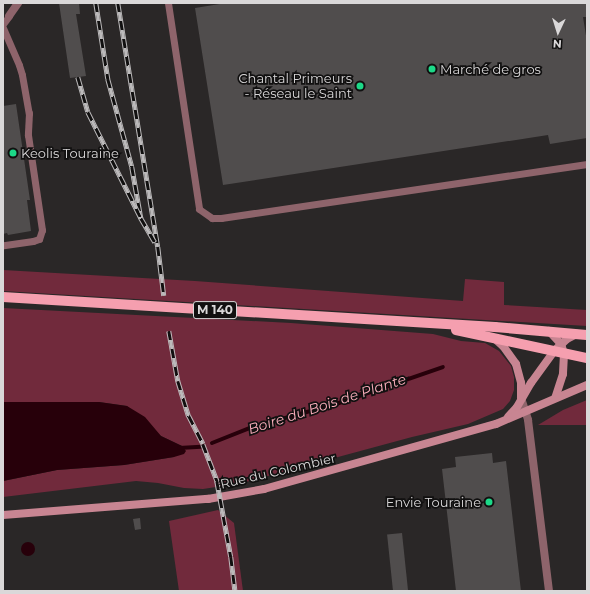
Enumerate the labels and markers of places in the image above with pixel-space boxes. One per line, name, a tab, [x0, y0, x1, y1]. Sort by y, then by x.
place label: Marché de gros	[440, 61, 541, 77]
marker: Marché de gros	[427, 64, 437, 74]
place label: Chantal Primeurs - Réseau le Saint	[238, 71, 352, 102]
marker: Chantal Primeurs - Réseau le Saint	[355, 81, 365, 91]
place label: Keolis Touraine	[21, 145, 119, 161]
marker: Keolis Touraine	[8, 148, 18, 158]
place label: Envie Touraine	[386, 494, 481, 510]
marker: Envie Touraine	[484, 497, 494, 507]

